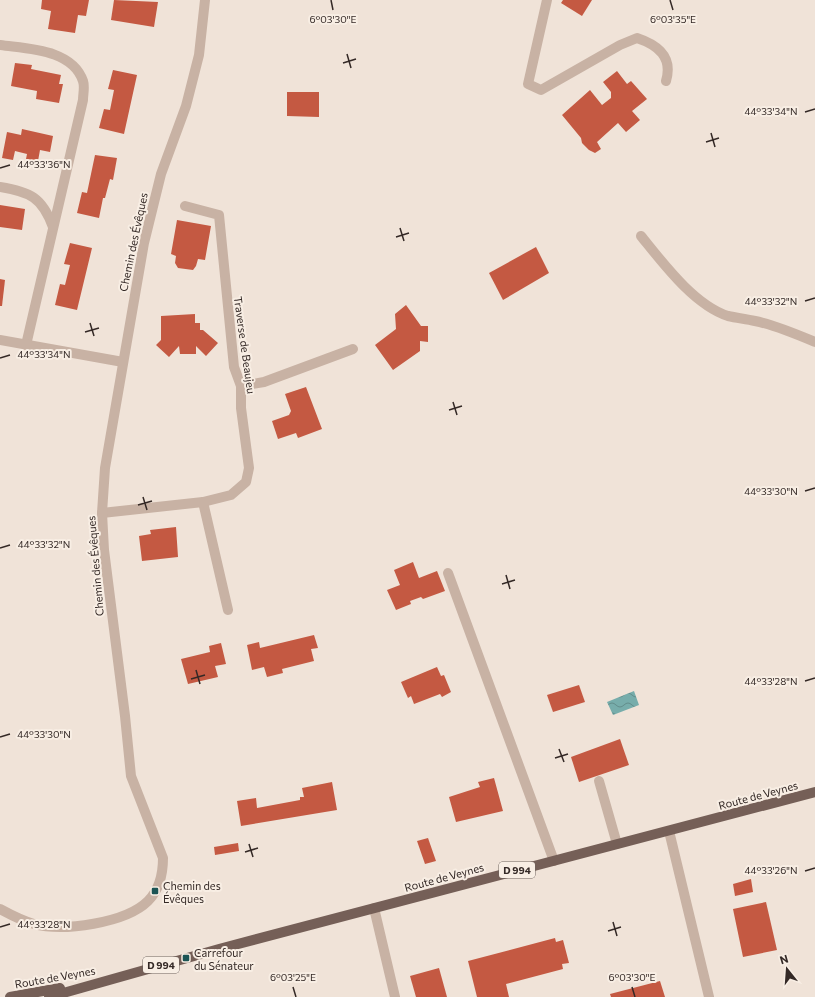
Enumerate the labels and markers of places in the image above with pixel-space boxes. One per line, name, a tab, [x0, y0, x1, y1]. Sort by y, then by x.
place label: Chemin des Évêques	[163, 879, 221, 905]
marker: Chemin des Évêques	[150, 886, 160, 896]
place label: Carrefour du Sénateur	[194, 946, 254, 972]
marker: Carrefour du Sénateur	[181, 953, 191, 963]

